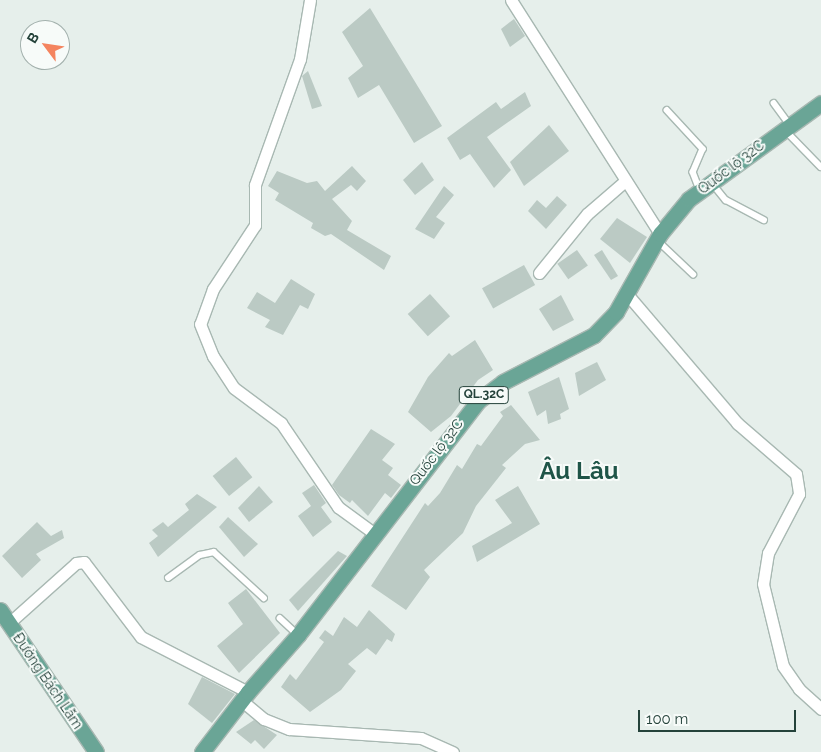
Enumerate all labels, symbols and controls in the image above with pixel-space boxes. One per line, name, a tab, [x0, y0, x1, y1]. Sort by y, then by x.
north arrow	[20, 20, 70, 70]
text: B	[24, 30, 42, 46]
street label: Quốc lộ 32C	[695, 137, 767, 197]
road number: QL.32C	[458, 386, 510, 404]
street label: Quốc lộ 32C	[406, 416, 466, 488]
district label: Âu Lâu	[539, 457, 619, 485]
street label: Đường Bách Lẫm	[10, 630, 86, 732]
scale bar	[641, 700, 798, 732]
text: 100 m	[646, 710, 688, 728]

